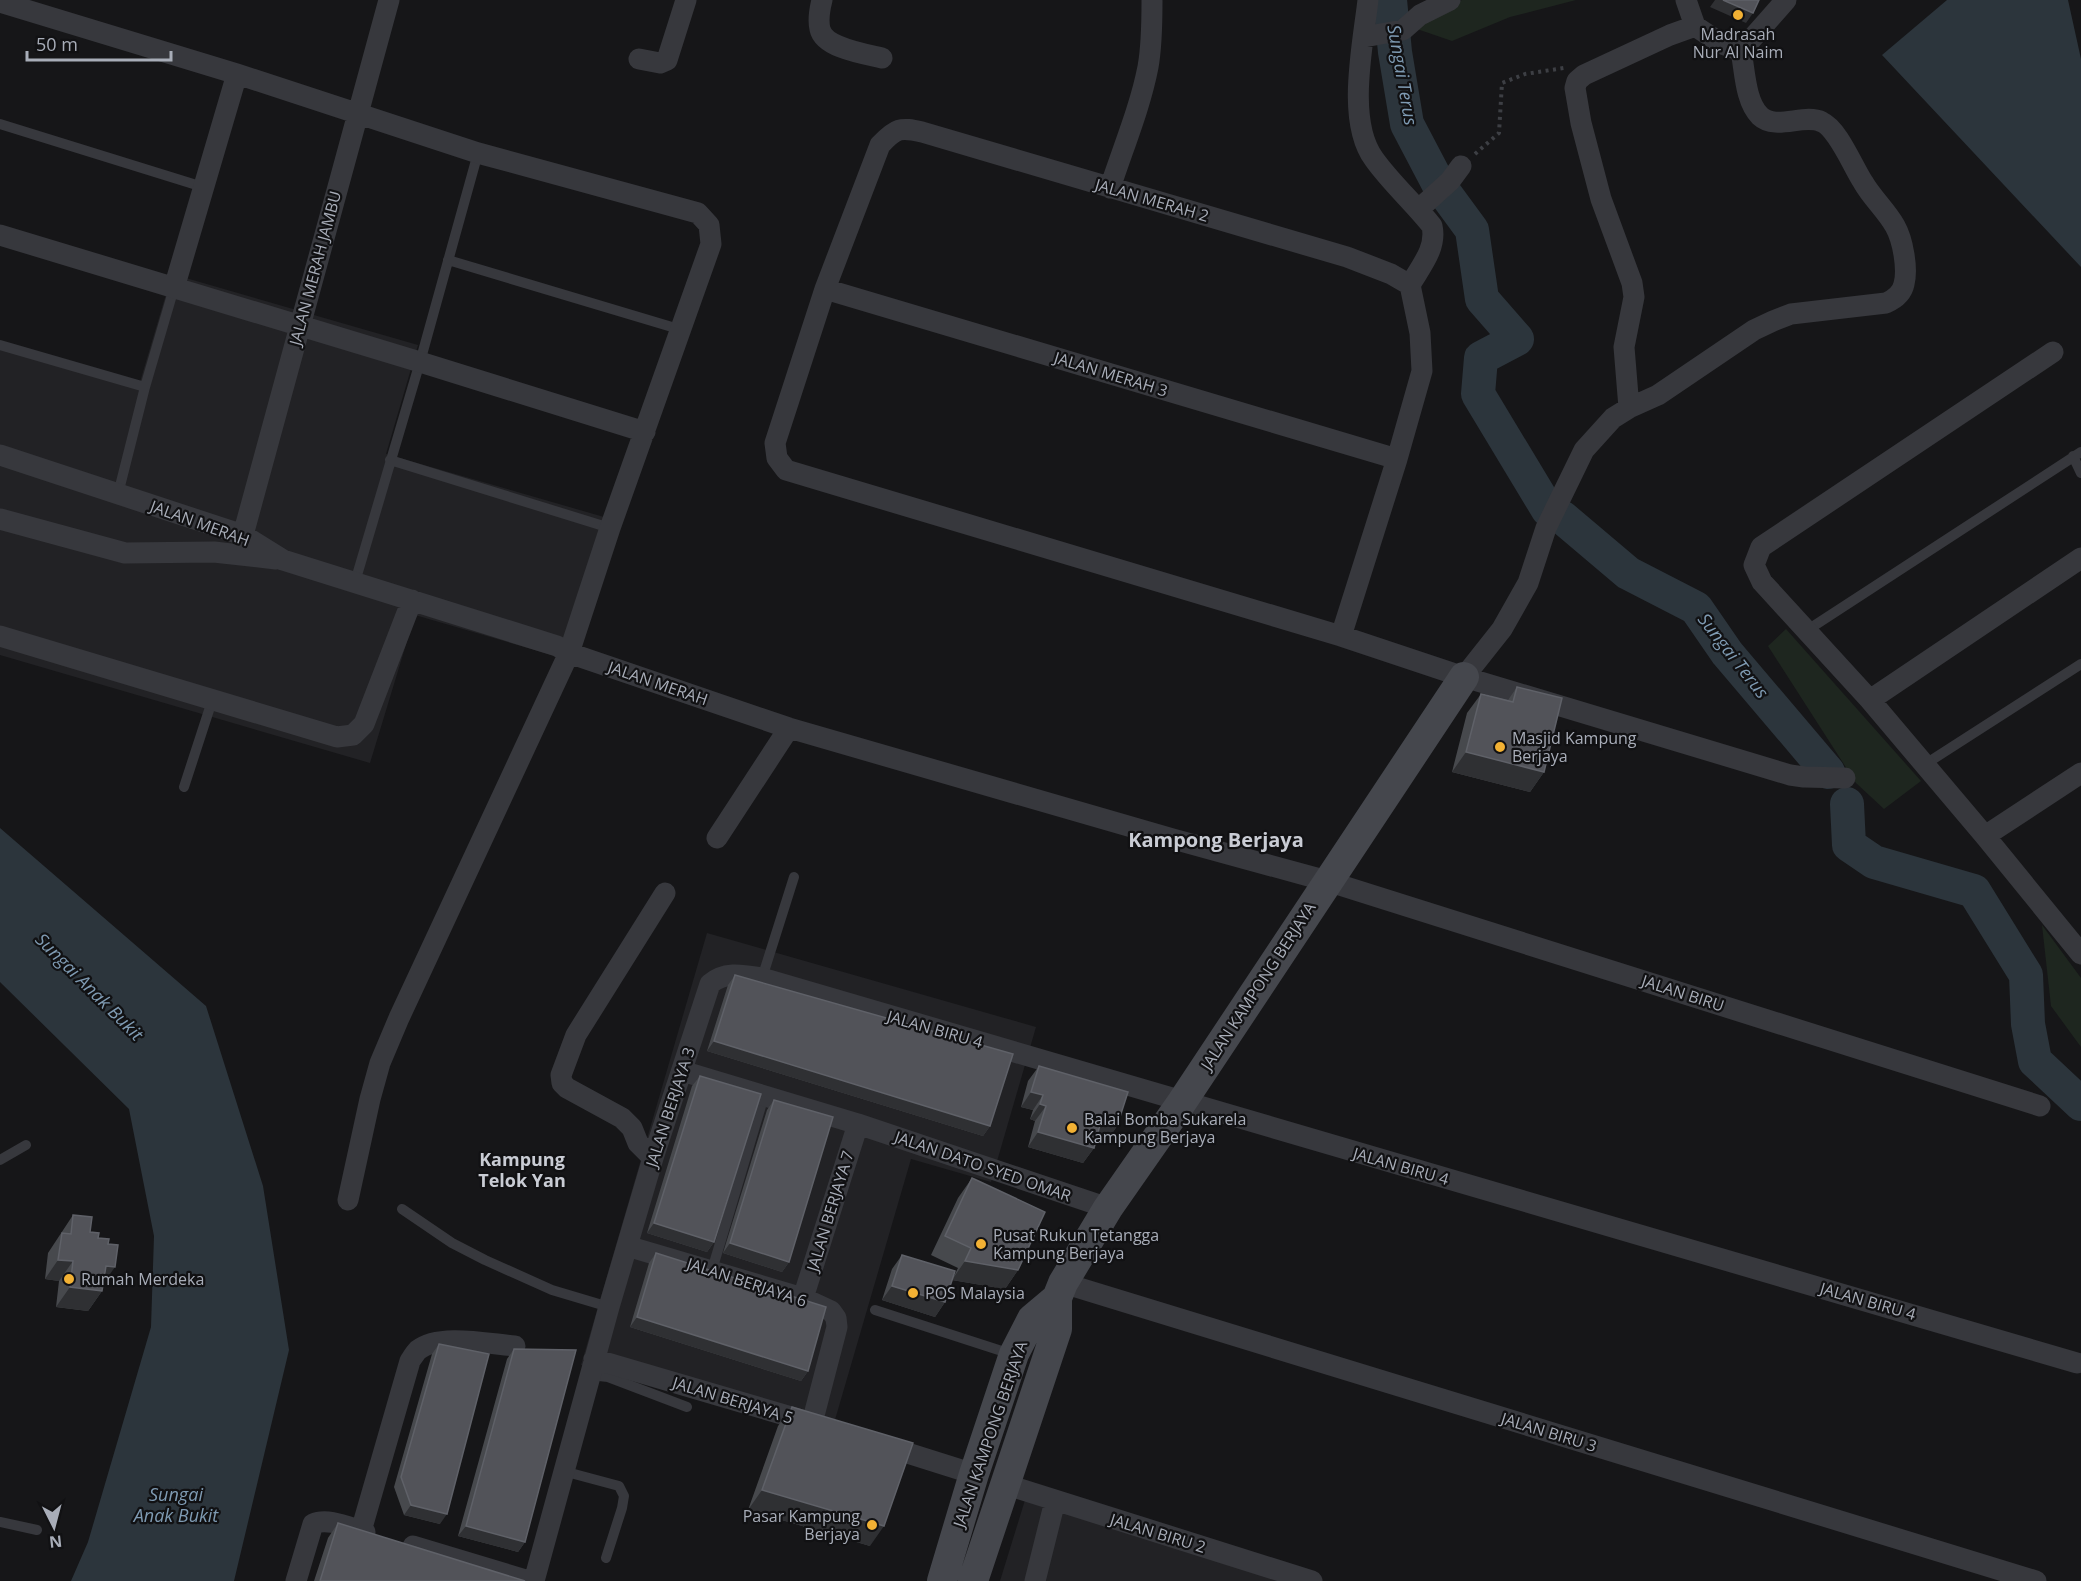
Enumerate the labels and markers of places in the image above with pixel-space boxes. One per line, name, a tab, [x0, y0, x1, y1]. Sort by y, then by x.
marker: Madrasah Nur Al Naim	[1731, 8, 1745, 22]
place label: Madrasah Nur Al Naim	[1693, 23, 1783, 63]
place label: Masjid Kampung Berjaya	[1512, 727, 1637, 767]
marker: Masjid Kampung Berjaya	[1493, 740, 1507, 754]
place label: Balai Bomba Sukarela Kampung Berjaya	[1084, 1108, 1246, 1148]
marker: Balai Bomba Sukarela Kampung Berjaya	[1065, 1121, 1079, 1135]
place label: Pusat Rukun Tetangga Kampung Berjaya	[993, 1224, 1159, 1264]
marker: Pusat Rukun Tetangga Kampung Berjaya	[974, 1237, 988, 1251]
place label: Rumah Merdeka	[81, 1268, 204, 1290]
marker: Rumah Merdeka	[62, 1272, 76, 1286]
place label: POS Malaysia	[925, 1282, 1025, 1304]
marker: POS Malaysia	[906, 1286, 920, 1300]
place label: Pasar Kampung Berjaya	[743, 1505, 860, 1545]
marker: Pasar Kampung Berjaya	[865, 1518, 879, 1532]

